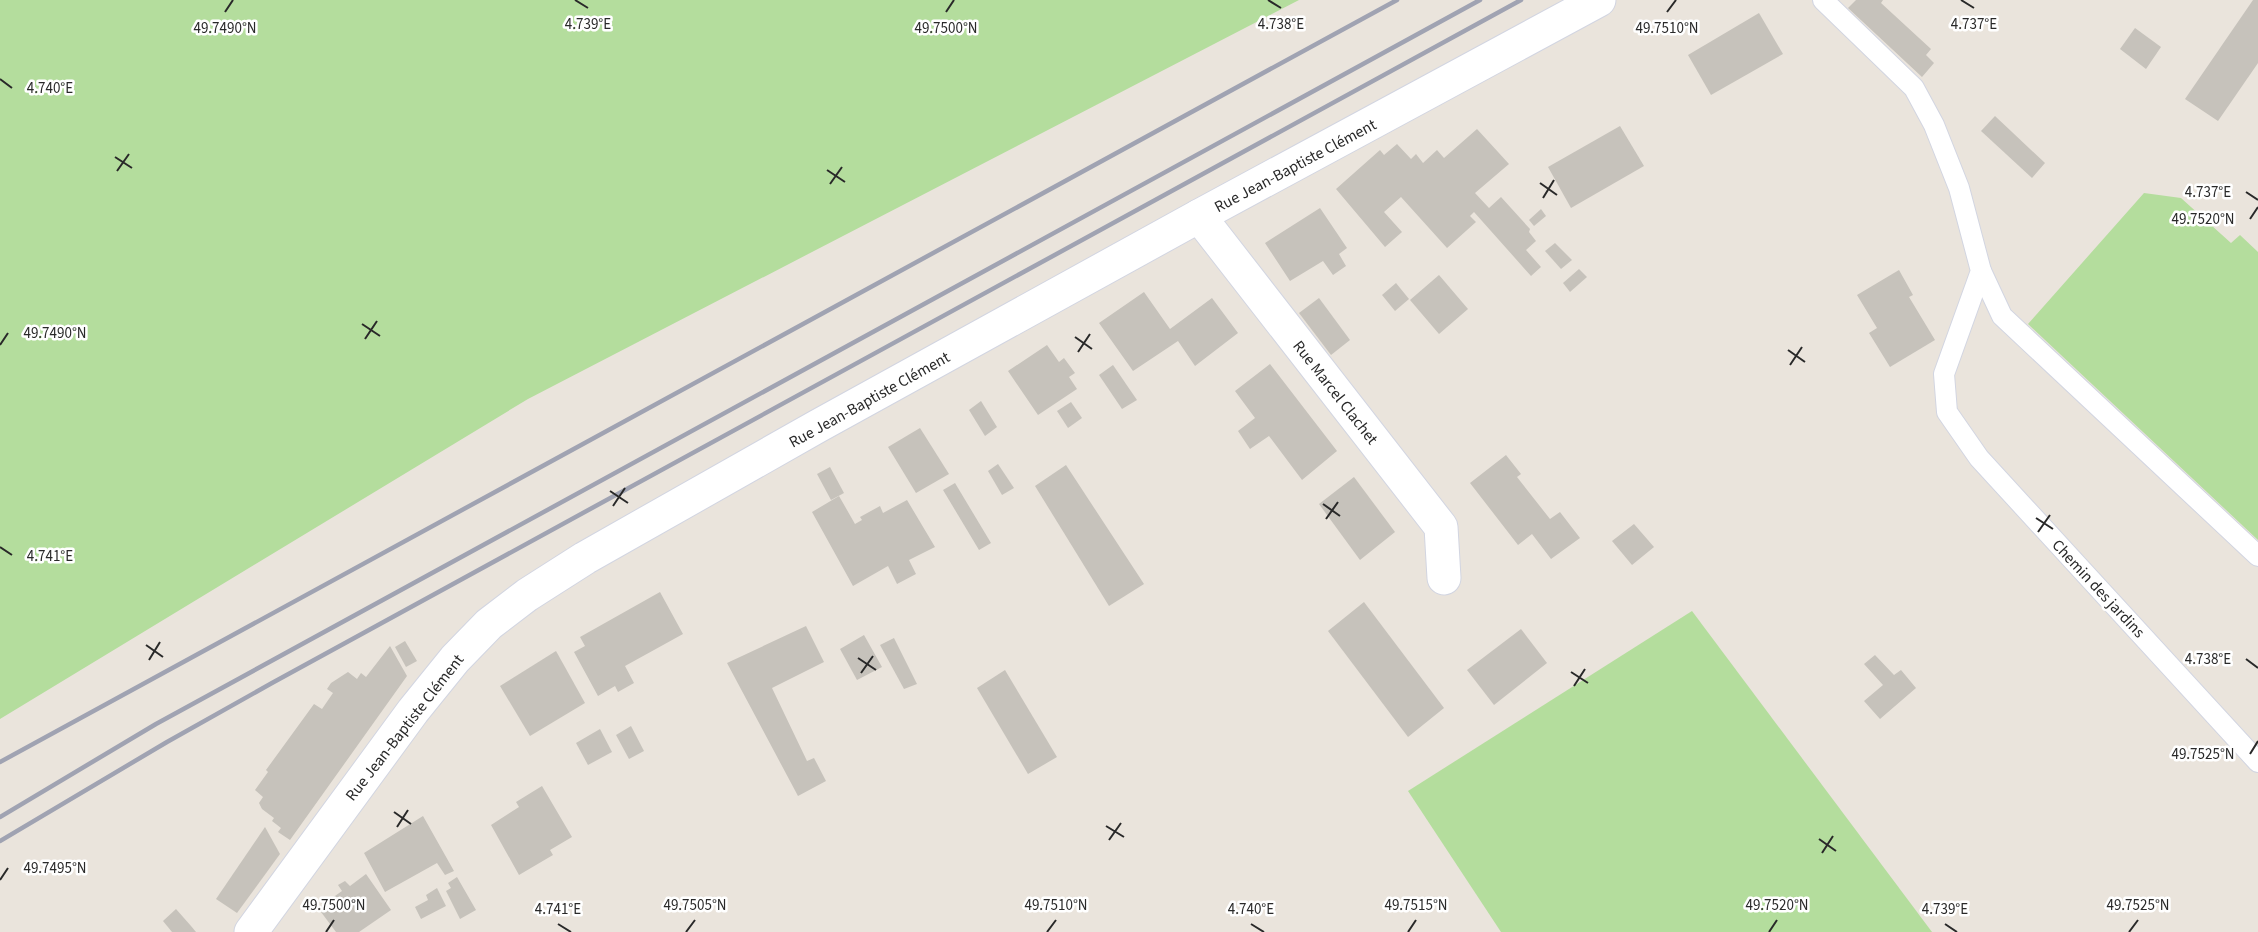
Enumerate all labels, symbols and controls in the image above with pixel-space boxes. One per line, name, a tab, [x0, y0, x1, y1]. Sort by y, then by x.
text: 4.739°E	[565, 14, 611, 35]
text: 4.738°E	[1258, 14, 1304, 35]
text: 4.737°E	[1951, 14, 1997, 35]
text: 49.7490°N	[193, 18, 257, 39]
text: 49.7500°N	[914, 18, 978, 39]
text: 49.7510°N	[1635, 18, 1699, 39]
text: 4.740°E	[27, 78, 73, 99]
street label: Rue Jean-Baptiste Clément	[1211, 113, 1381, 218]
text: 4.737°E	[2185, 182, 2231, 203]
text: 49.7520°N	[2171, 209, 2235, 230]
text: 49.7490°N	[23, 323, 87, 344]
street label: Rue Marcel Clachet	[1288, 336, 1383, 450]
street label: Rue Jean-Baptiste Clément	[785, 346, 954, 453]
street label: Chemin des jardins	[2047, 535, 2150, 643]
text: 4.741°E	[27, 546, 73, 567]
street label: Rue Jean-Baptiste Clément	[340, 649, 469, 806]
text: 4.738°E	[2185, 649, 2231, 670]
text: 49.7525°N	[2171, 744, 2235, 765]
text: 49.7495°N	[23, 858, 87, 879]
text: 49.7500°N	[302, 895, 366, 916]
text: 49.7505°N	[663, 895, 727, 916]
text: 49.7510°N	[1024, 895, 1088, 916]
text: 49.7515°N	[1384, 895, 1448, 916]
text: 49.7520°N	[1745, 895, 1809, 916]
text: 49.7525°N	[2106, 895, 2170, 916]
text: 4.741°E	[535, 899, 581, 920]
text: 4.740°E	[1228, 899, 1274, 920]
text: 4.739°E	[1922, 899, 1968, 920]

